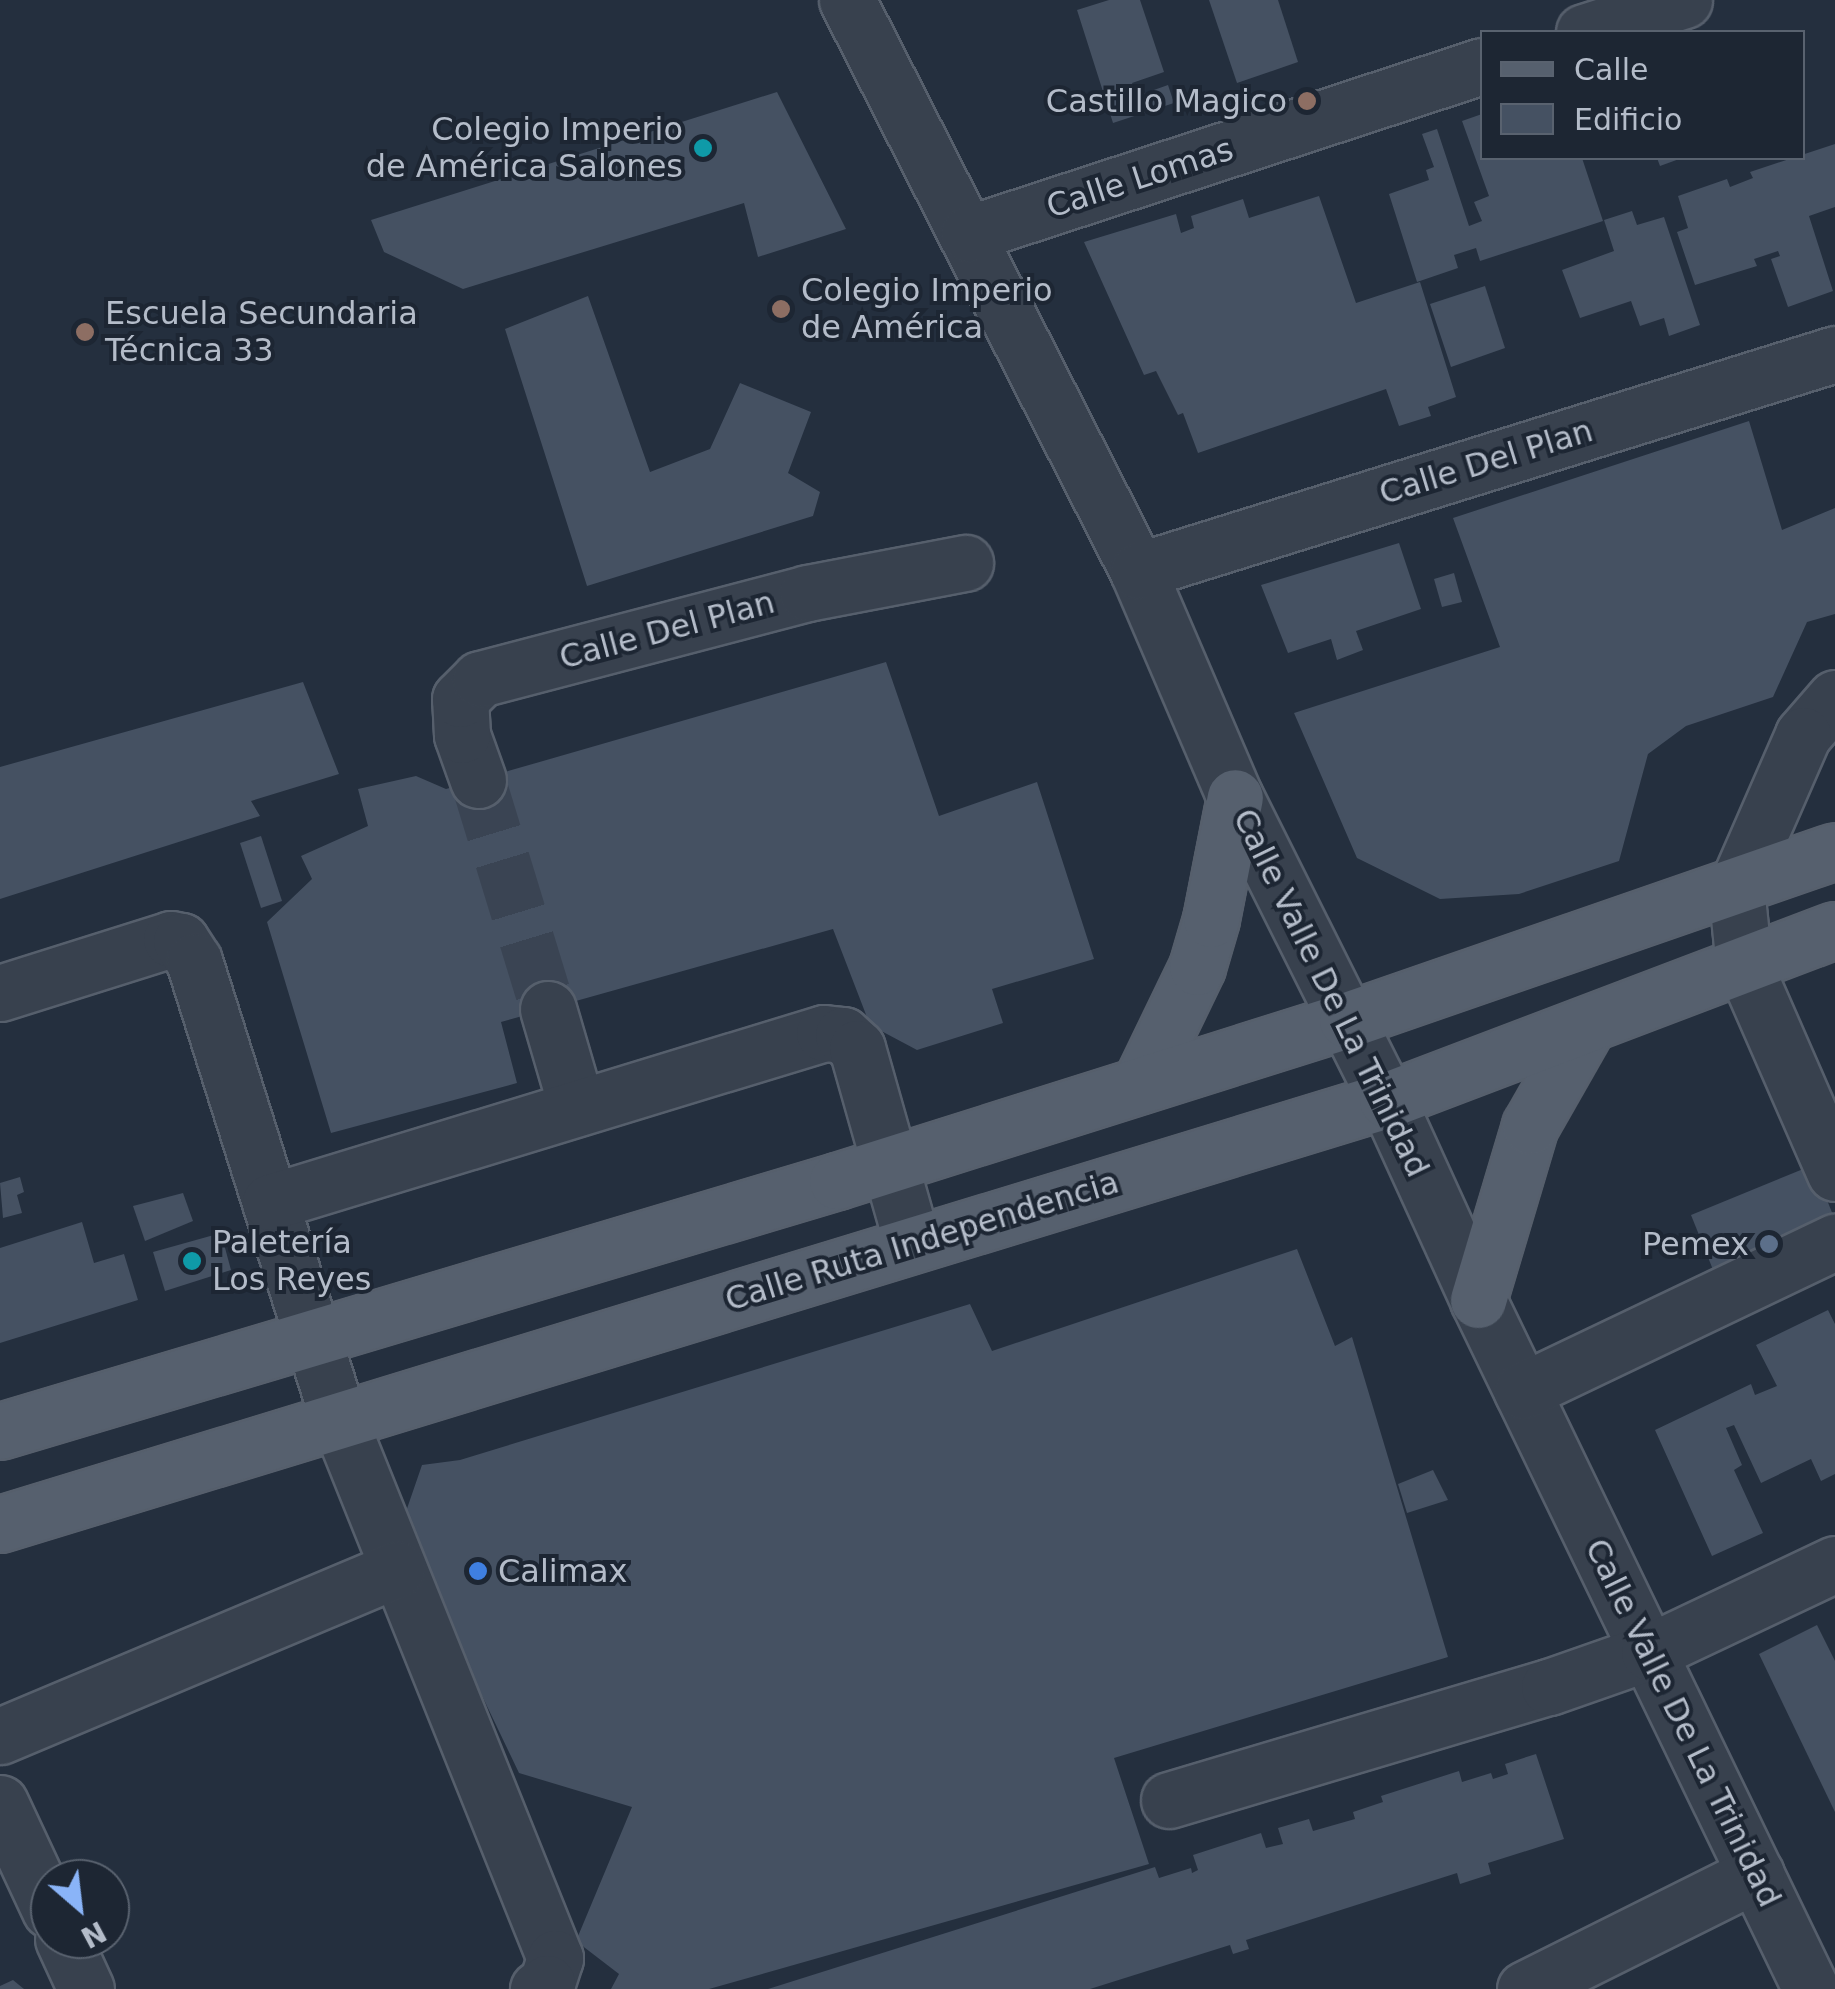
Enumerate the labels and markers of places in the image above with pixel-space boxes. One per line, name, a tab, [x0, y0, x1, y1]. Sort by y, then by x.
place label: Castillo Magico	[1046, 82, 1287, 120]
marker: Castillo Magico	[1296, 90, 1318, 112]
place label: Colegio Imperio de América Salones	[366, 111, 683, 186]
marker: Colegio Imperio de América Salones	[692, 137, 714, 159]
place label: Colegio Imperio de América	[801, 272, 1053, 347]
place label: Escuela Secundaria Técnica 33	[105, 295, 418, 370]
marker: Colegio Imperio de América	[770, 298, 792, 320]
marker: Escuela Secundaria Técnica 33	[74, 321, 96, 343]
place label: Paletería Los Reyes	[212, 1224, 371, 1299]
place label: Pemex	[1642, 1225, 1749, 1263]
marker: Pemex	[1758, 1233, 1780, 1255]
marker: Paletería Los Reyes	[181, 1250, 203, 1272]
place label: Calimax	[498, 1552, 627, 1590]
marker: Calimax	[467, 1560, 489, 1582]

